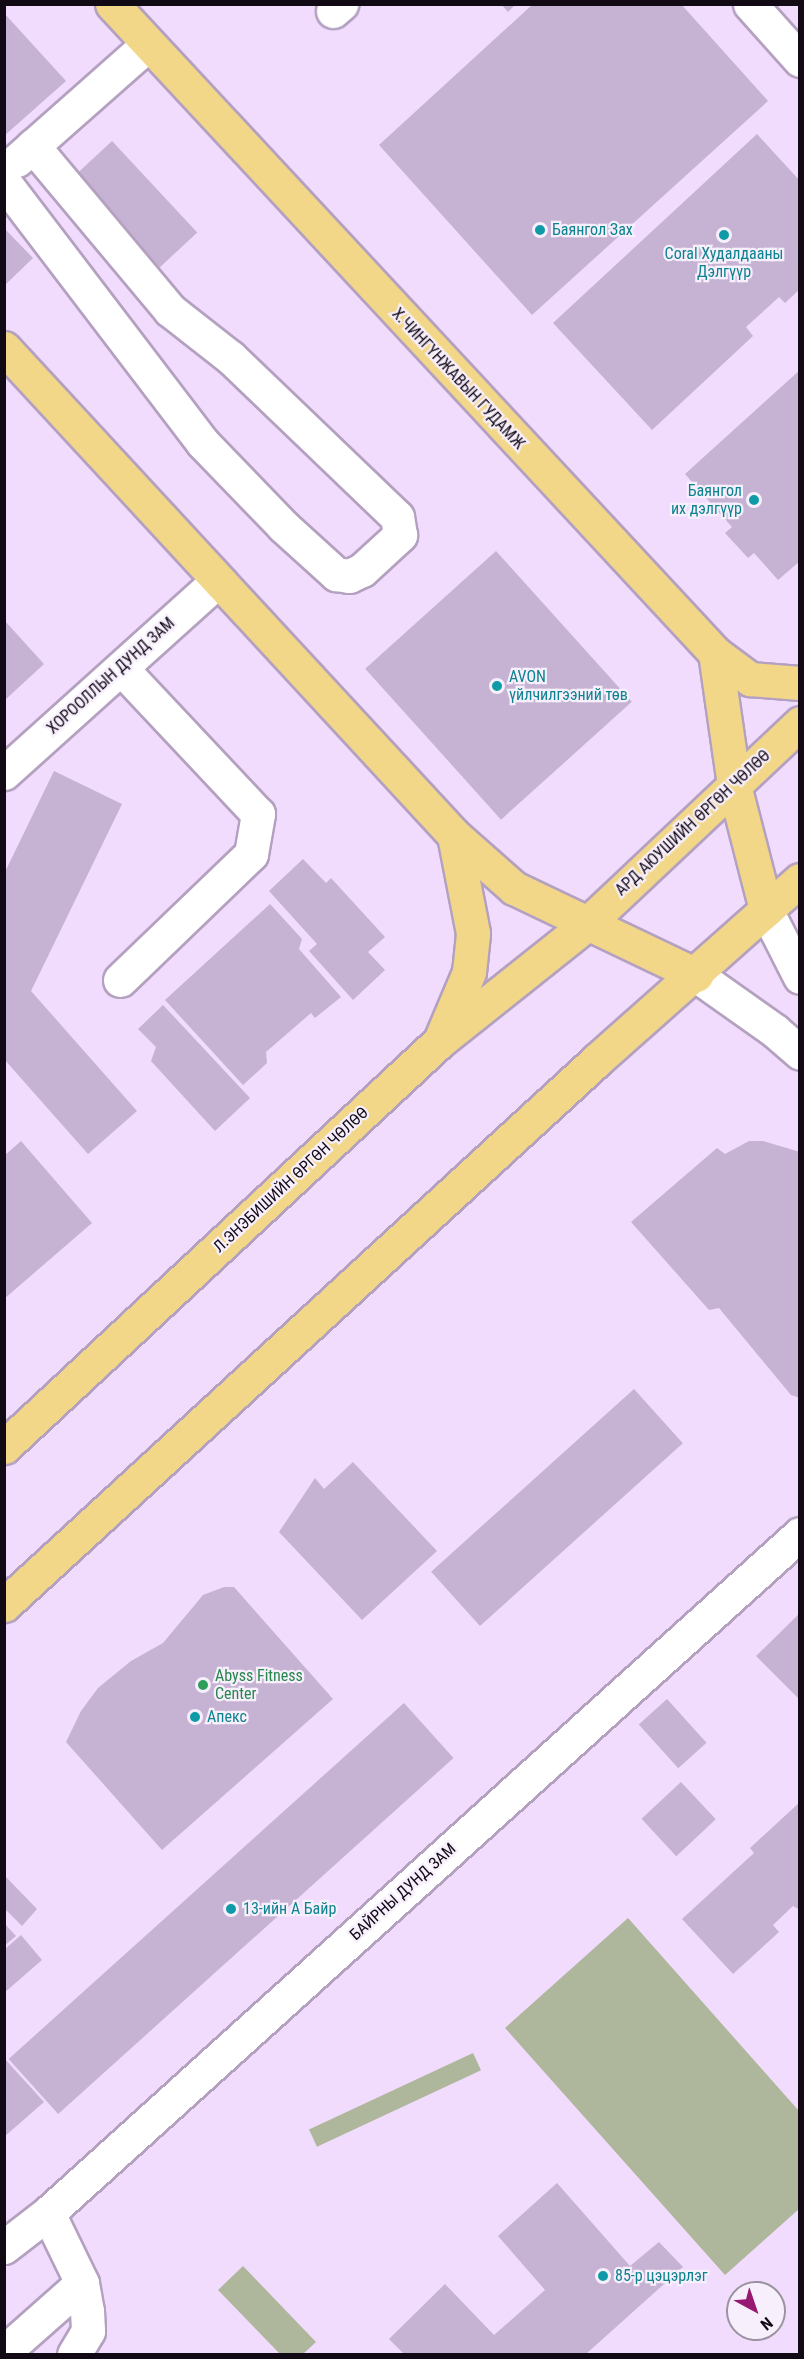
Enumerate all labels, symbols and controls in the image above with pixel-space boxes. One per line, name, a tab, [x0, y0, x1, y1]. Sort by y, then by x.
place label: Баянгол Зах	[552, 220, 633, 240]
marker: Баянгол Зах	[533, 223, 547, 237]
marker: Coral Худалдааны Дэлгүүр	[717, 228, 731, 242]
place label: Coral Худалдааны Дэлгүүр	[665, 244, 783, 282]
street label: Х.ЧИНГҮНЖАВЫН ГУДАМЖ	[388, 304, 528, 454]
place label: Баянгол их дэлгүүр	[671, 481, 742, 519]
marker: Баянгол их дэлгүүр	[747, 493, 761, 507]
street label: ХОРООЛЛЫН ДУНД ЗАМ	[43, 614, 179, 738]
place label: AVON үйлчилгээний төв	[509, 667, 628, 705]
marker: AVON үйлчилгээний төв	[490, 679, 504, 693]
street label: АРД АЮУШИЙН ӨРГӨН ЧӨЛӨӨ	[612, 746, 774, 900]
street label: Л.ЭНЭБИШИЙН ӨРГӨН ЧӨЛӨӨ	[210, 1103, 372, 1257]
place label: Abyss Fitness Center	[215, 1666, 303, 1704]
marker: Abyss Fitness Center	[196, 1678, 210, 1692]
place label: Aпекс	[207, 1707, 247, 1727]
marker: Aпекс	[188, 1710, 202, 1724]
street label: БАЙРНЫ ДУНД ЗАМ	[346, 1839, 460, 1945]
place label: 13-ийн А Байр	[243, 1899, 336, 1919]
marker: 13-ийн А Байр	[224, 1902, 238, 1916]
place label: 85-р цэцэрлэг	[615, 2266, 708, 2286]
marker: 85-р цэцэрлэг	[596, 2269, 610, 2283]
north arrow	[726, 2281, 786, 2341]
text: N	[757, 2313, 776, 2334]

